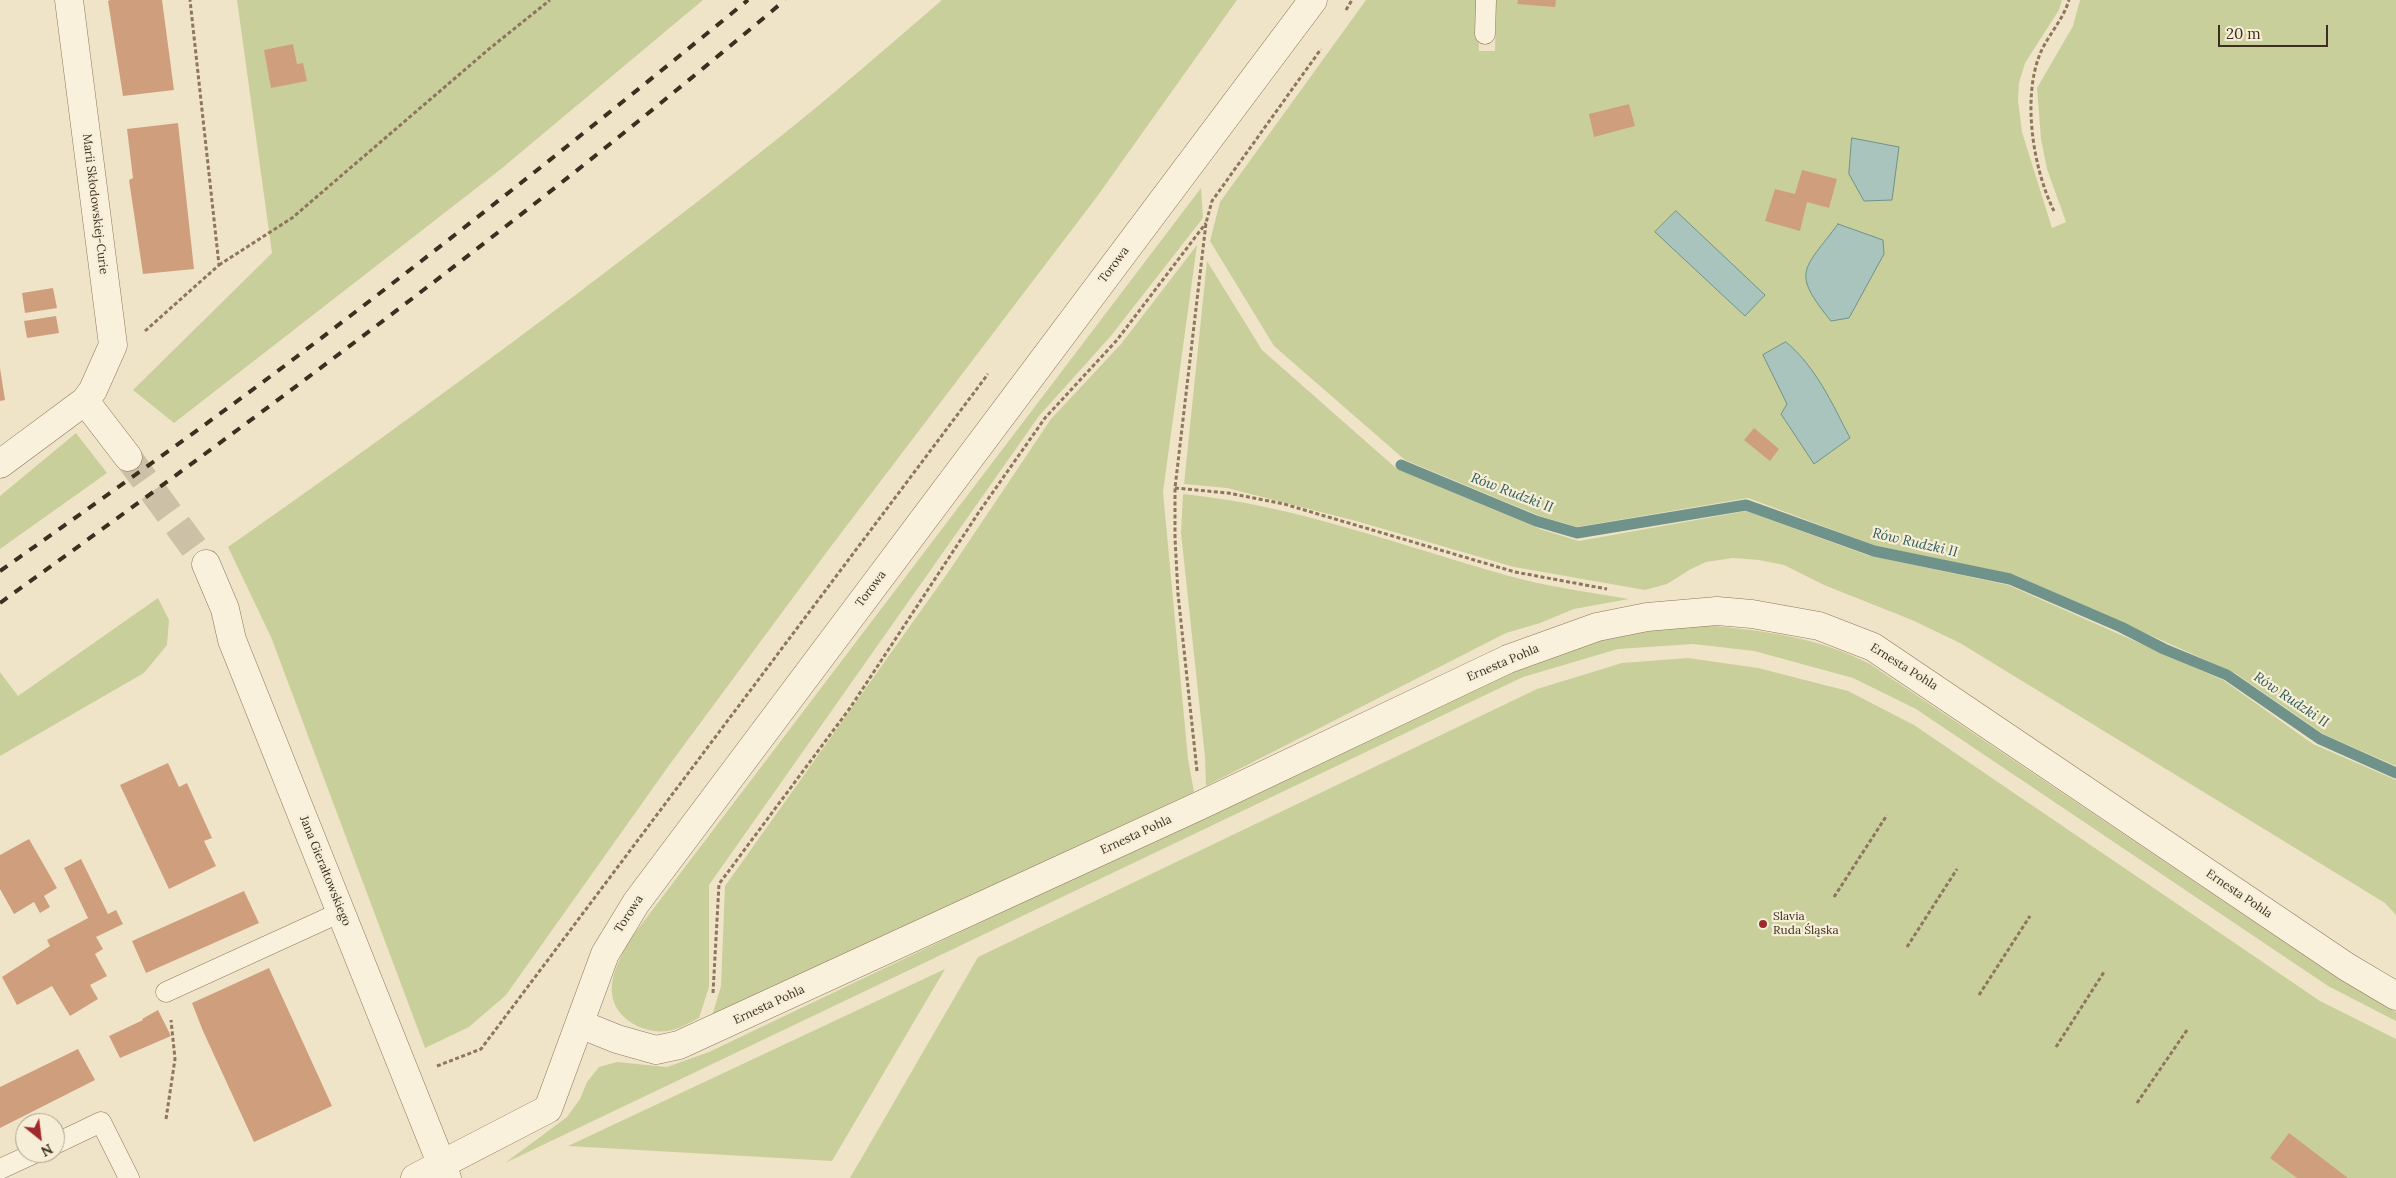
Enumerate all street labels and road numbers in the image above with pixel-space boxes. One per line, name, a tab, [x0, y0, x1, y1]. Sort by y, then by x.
street label: Marii Skłodowskiej-Curie	[79, 133, 111, 275]
street label: Torowa	[1096, 244, 1132, 286]
street label: Torowa	[853, 568, 889, 610]
street label: Ernesta Pohla	[1465, 641, 1541, 685]
street label: Ernesta Pohla	[1868, 641, 1940, 693]
street label: Ernesta Pohla	[1098, 812, 1174, 858]
street label: Jana Gierałtowskiego	[296, 814, 354, 928]
street label: Ernesta Pohla	[2203, 867, 2275, 921]
street label: Torowa	[612, 893, 646, 935]
street label: Ernesta Pohla	[731, 982, 807, 1028]

